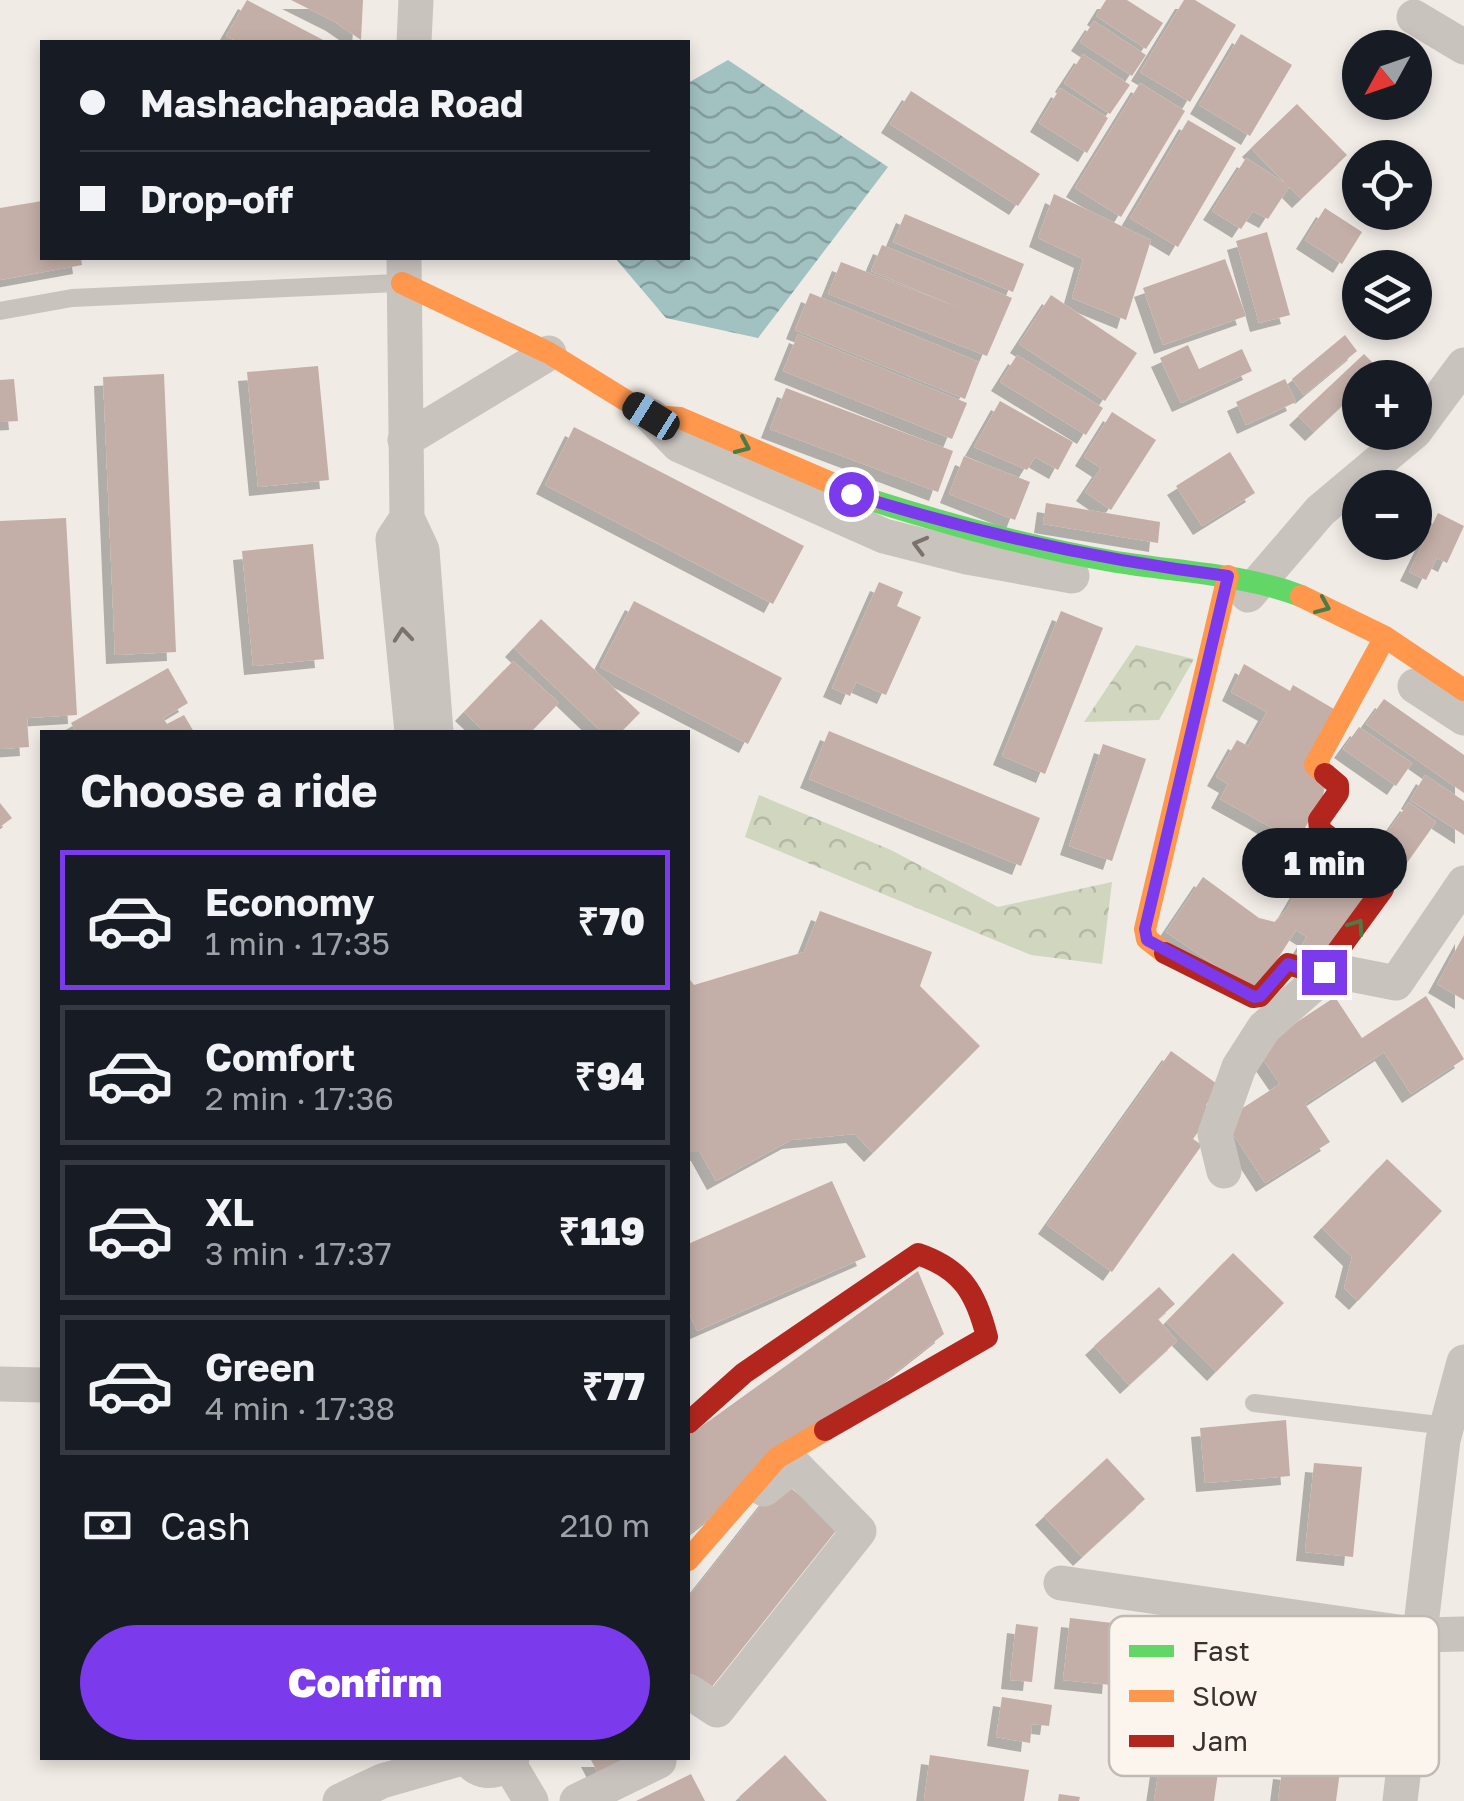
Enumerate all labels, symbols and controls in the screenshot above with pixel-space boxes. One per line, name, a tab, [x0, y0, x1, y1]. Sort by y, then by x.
north arrow	[1342, 30, 1432, 120]
map controls	[1342, 30, 1432, 560]
text: Mashachapada Road	[140, 80, 523, 125]
button: locate	[1342, 140, 1432, 230]
text: Drop-off	[140, 176, 293, 221]
button: layers	[1342, 250, 1432, 340]
button: +	[1342, 360, 1432, 450]
car	[618, 387, 684, 445]
one-way arrow	[733, 433, 751, 453]
button: −	[1342, 470, 1432, 560]
route start	[829, 472, 874, 517]
one-way arrow	[912, 536, 929, 557]
one-way arrow	[1313, 594, 1331, 614]
one-way arrow	[392, 627, 414, 643]
text: Choose a ride	[80, 763, 378, 817]
callout: 1 min	[1242, 827, 1406, 897]
text: 1 min	[1284, 844, 1365, 882]
icon: car	[85, 875, 175, 965]
text: Economy	[205, 879, 374, 924]
text: ₹70	[577, 898, 645, 943]
one-way arrow	[1344, 918, 1363, 937]
text: 1 min · 17:35	[205, 924, 390, 962]
route end	[1302, 950, 1347, 995]
icon: car	[85, 1030, 175, 1120]
text: Comfort	[205, 1034, 355, 1079]
text: ₹94	[574, 1053, 645, 1098]
text: 2 min · 17:36	[205, 1079, 394, 1117]
icon: car	[85, 1185, 175, 1275]
text: XL	[205, 1189, 254, 1234]
text: ₹119	[558, 1208, 645, 1253]
text: 3 min · 17:37	[205, 1234, 392, 1272]
icon: car	[85, 1340, 175, 1430]
text: Green	[205, 1344, 315, 1389]
text: ₹77	[582, 1363, 645, 1408]
text: 4 min · 17:38	[205, 1389, 395, 1427]
icon: cash	[80, 1498, 135, 1553]
text: Cash	[160, 1503, 251, 1548]
text: 210 m	[560, 1506, 650, 1544]
legend	[1109, 1616, 1439, 1776]
button: Confirm	[80, 1625, 650, 1740]
text: Fast	[1192, 1634, 1250, 1667]
text: Slow	[1192, 1679, 1258, 1712]
text: Jam	[1192, 1724, 1248, 1757]

